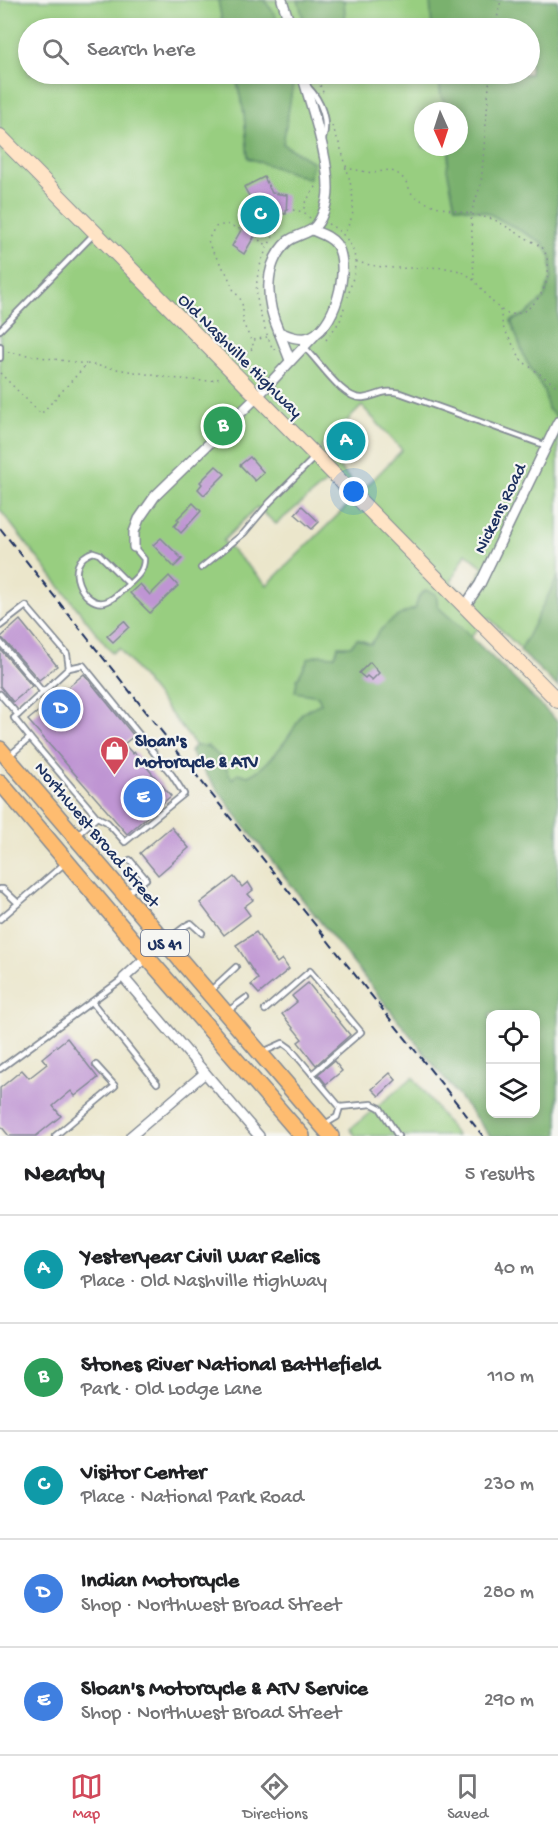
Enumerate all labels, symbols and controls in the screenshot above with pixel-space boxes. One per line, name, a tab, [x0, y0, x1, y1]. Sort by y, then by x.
search box	[18, 18, 540, 84]
icon: search	[39, 35, 72, 68]
text: Search here	[87, 38, 195, 64]
north arrow	[414, 102, 468, 156]
pin: C	[240, 192, 280, 238]
street label: Old Nashville Highway	[172, 290, 306, 424]
pin: B	[204, 404, 242, 448]
pin: A	[326, 418, 366, 464]
street label: Nickens Road	[470, 459, 533, 558]
your location	[339, 477, 368, 506]
pin: D	[42, 686, 80, 732]
place label: Sloan's Motorcycle & ATV	[135, 732, 259, 774]
shop icon: Sloan's Motorcycle & ATV	[98, 734, 130, 776]
street label: Northwest Broad Street	[29, 759, 164, 914]
pin: E	[124, 776, 162, 820]
road number: US 41	[141, 930, 189, 956]
map controls	[486, 1010, 540, 1118]
button: locate	[486, 1010, 540, 1064]
button: layers	[486, 1064, 540, 1118]
text: Nearby	[24, 1160, 105, 1191]
text: 5 results	[465, 1164, 534, 1187]
text: Yesteryear Civil War Relics	[81, 1245, 319, 1271]
text: A	[38, 1258, 49, 1281]
text: 40 m	[494, 1258, 534, 1281]
text: Place · Old Nashville Highway	[81, 1271, 327, 1294]
text: Stones River National Battlefield	[81, 1353, 380, 1379]
text: B	[38, 1366, 49, 1389]
text: 110 m	[488, 1366, 534, 1389]
text: Park · Old Lodge Lane	[81, 1379, 262, 1402]
text: Visitor Center	[81, 1461, 206, 1487]
text: C	[38, 1474, 49, 1497]
text: 230 m	[484, 1474, 534, 1497]
text: Place · National Park Road	[81, 1487, 304, 1510]
text: Indian Motorcycle	[81, 1569, 239, 1595]
text: D	[37, 1582, 50, 1605]
text: 280 m	[483, 1582, 534, 1605]
text: Shop · Northwest Broad Street	[81, 1595, 341, 1618]
text: Sloan's Motorcycle & ATV Service	[81, 1677, 368, 1703]
text: E	[37, 1690, 50, 1713]
text: 290 m	[484, 1690, 534, 1713]
text: Shop · Northwest Broad Street	[81, 1703, 341, 1726]
tab: Map	[70, 1770, 103, 1825]
tab: Directions	[242, 1770, 308, 1825]
tab: Saved	[447, 1770, 488, 1825]

